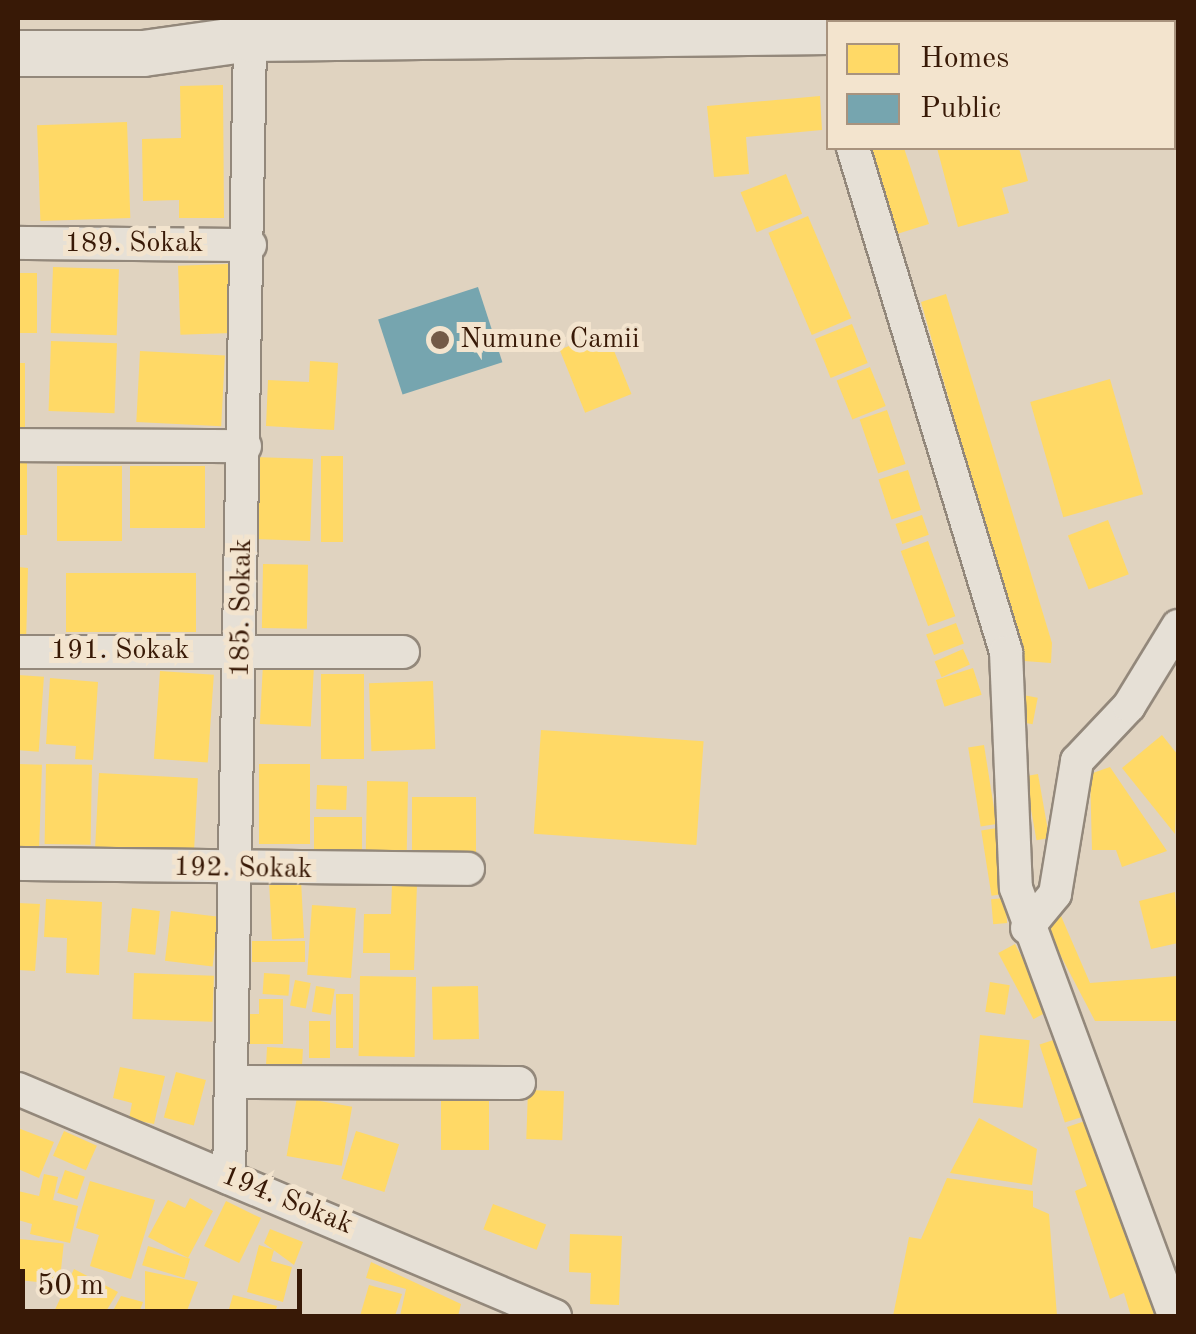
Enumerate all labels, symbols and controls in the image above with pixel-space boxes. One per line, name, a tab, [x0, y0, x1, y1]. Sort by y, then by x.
legend	[826, 20, 1176, 150]
text: Homes	[920, 44, 1009, 74]
text: Public	[920, 94, 1001, 124]
street label: 189. Sokak	[65, 227, 203, 261]
place label: Numune Camii	[460, 323, 639, 357]
marker: Numune Camii	[429, 329, 451, 351]
street label: 185. Sokak	[224, 538, 260, 678]
street label: 191. Sokak	[51, 634, 189, 668]
street label: 192. Sokak	[173, 851, 313, 887]
street label: 194. Sokak	[216, 1159, 358, 1243]
scale bar	[25, 1249, 308, 1311]
text: 50 m	[37, 1271, 104, 1301]

